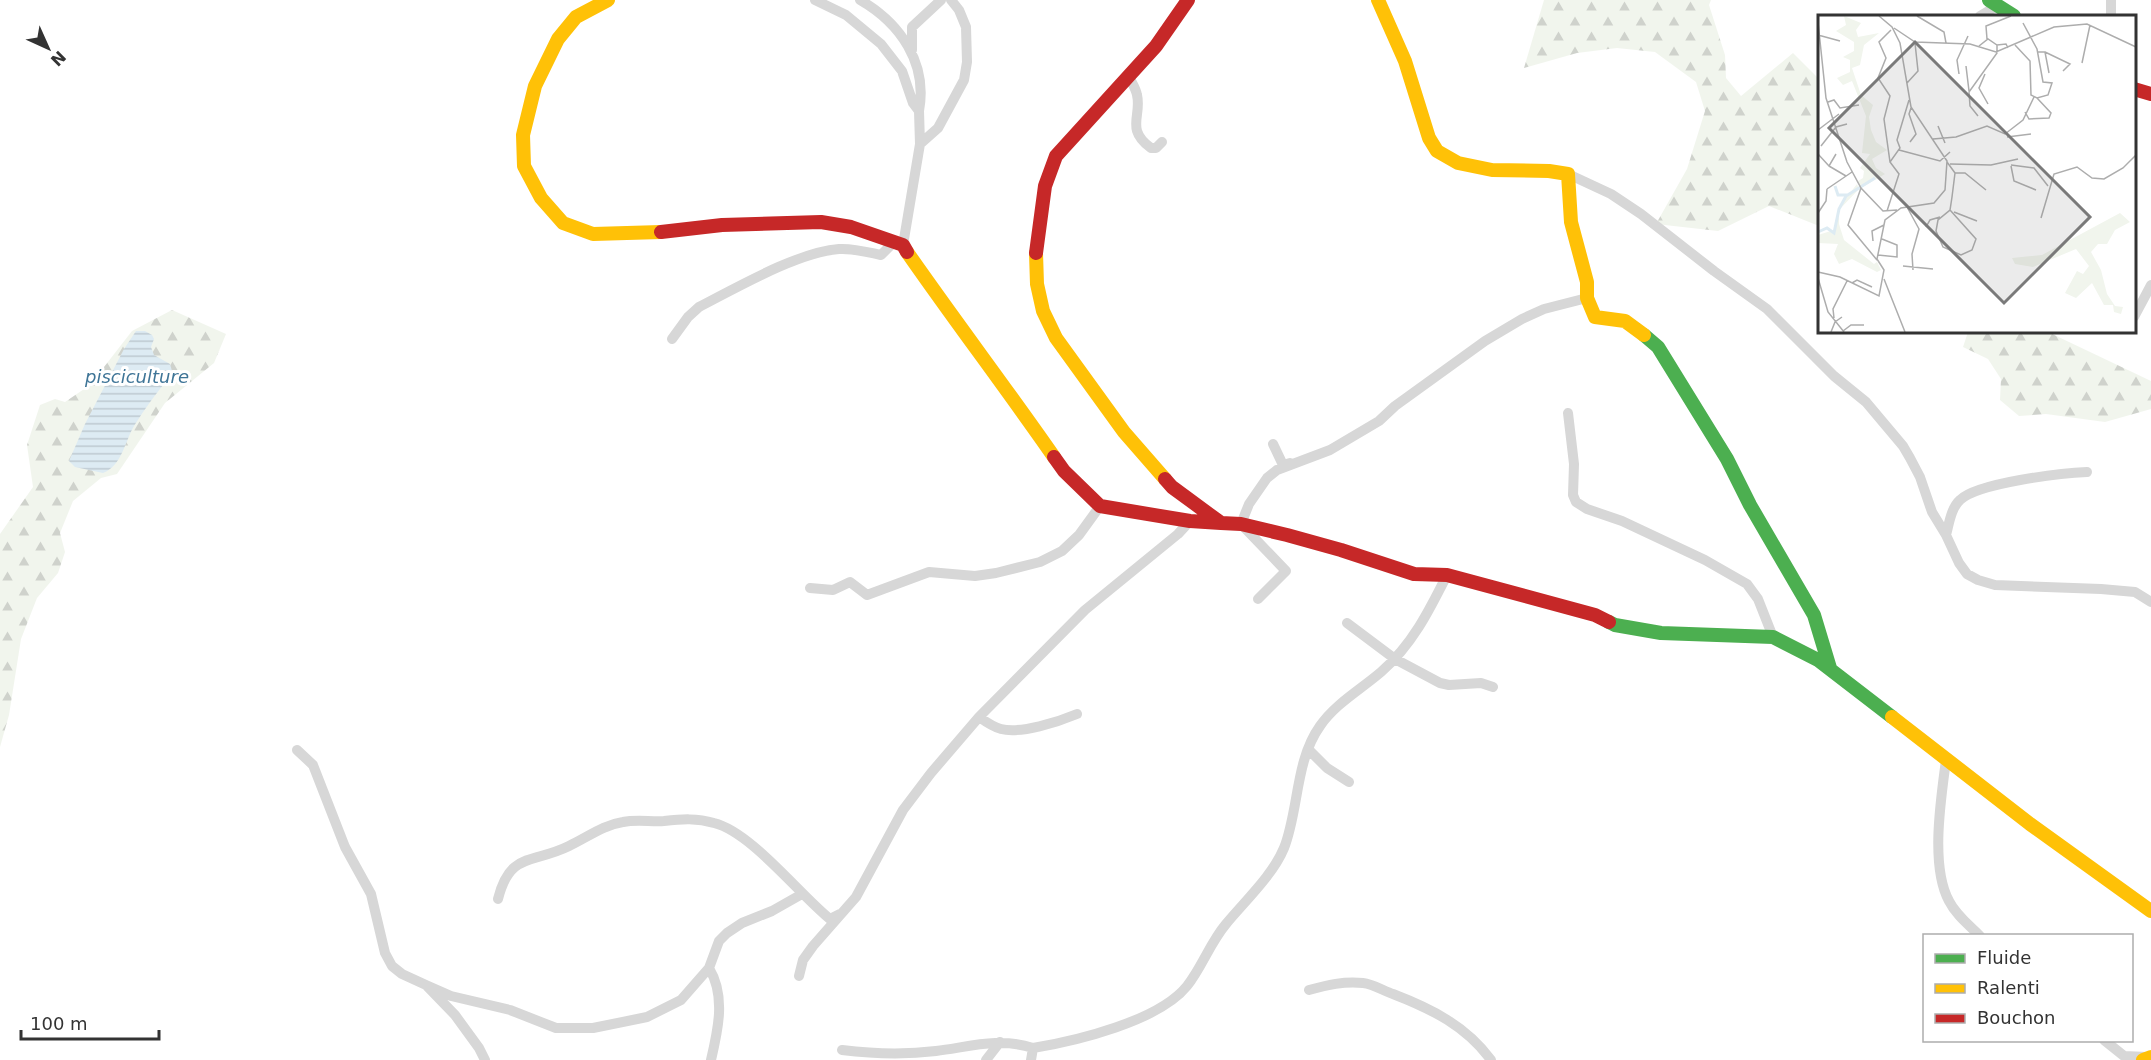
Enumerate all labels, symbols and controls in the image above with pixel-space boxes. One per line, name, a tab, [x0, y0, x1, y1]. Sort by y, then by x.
inset map	[1818, 15, 2136, 333]
north arrow	[18, 18, 78, 78]
text: N	[47, 47, 70, 70]
water label: pisciculture	[84, 366, 189, 387]
legend	[1923, 934, 2133, 1042]
text: Fluide	[1977, 947, 2031, 968]
text: Ralenti	[1977, 977, 2040, 998]
scale bar	[21, 1003, 159, 1041]
text: Bouchon	[1977, 1007, 2056, 1028]
text: 100 m	[30, 1013, 88, 1034]

